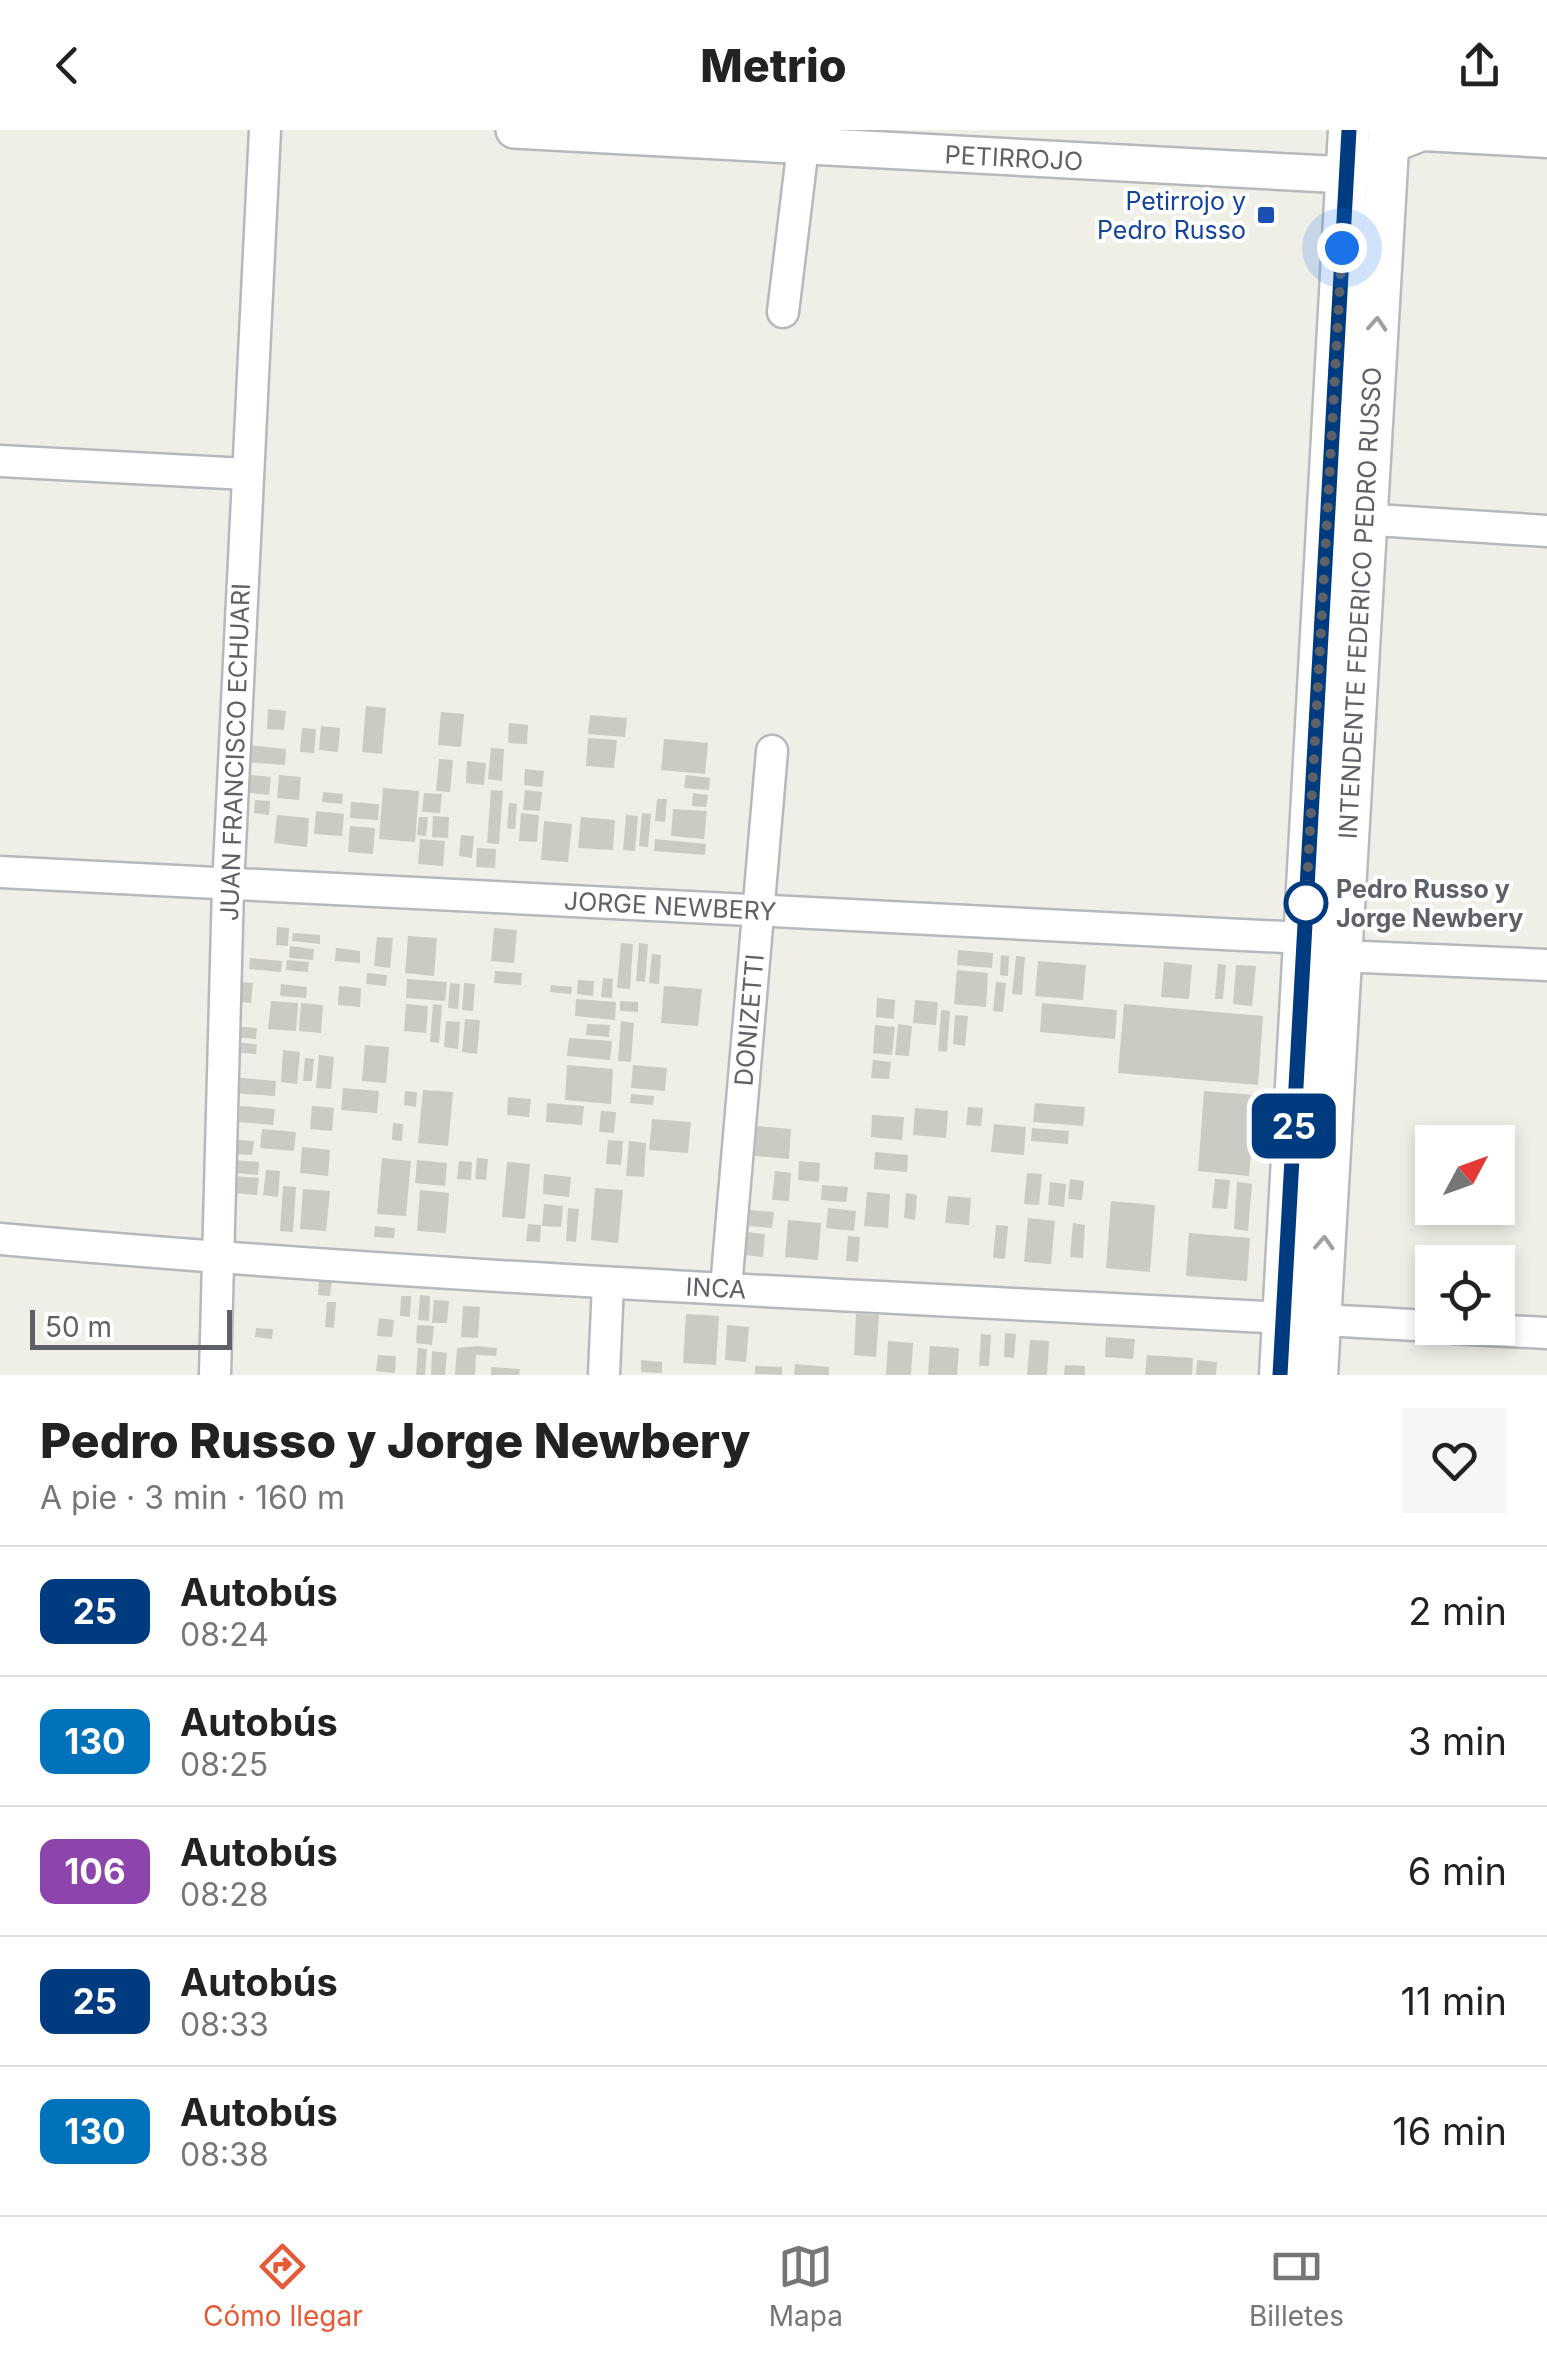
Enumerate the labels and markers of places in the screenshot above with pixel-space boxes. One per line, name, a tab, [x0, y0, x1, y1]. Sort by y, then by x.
place label: Petirrojo y Pedro Russo	[1097, 186, 1246, 245]
marker: Petirrojo y Pedro Russo	[1255, 204, 1277, 226]
place label: Pedro Russo y Jorge Newbery	[1336, 874, 1523, 933]
marker: Pedro Russo y Jorge Newbery	[1285, 882, 1327, 924]

